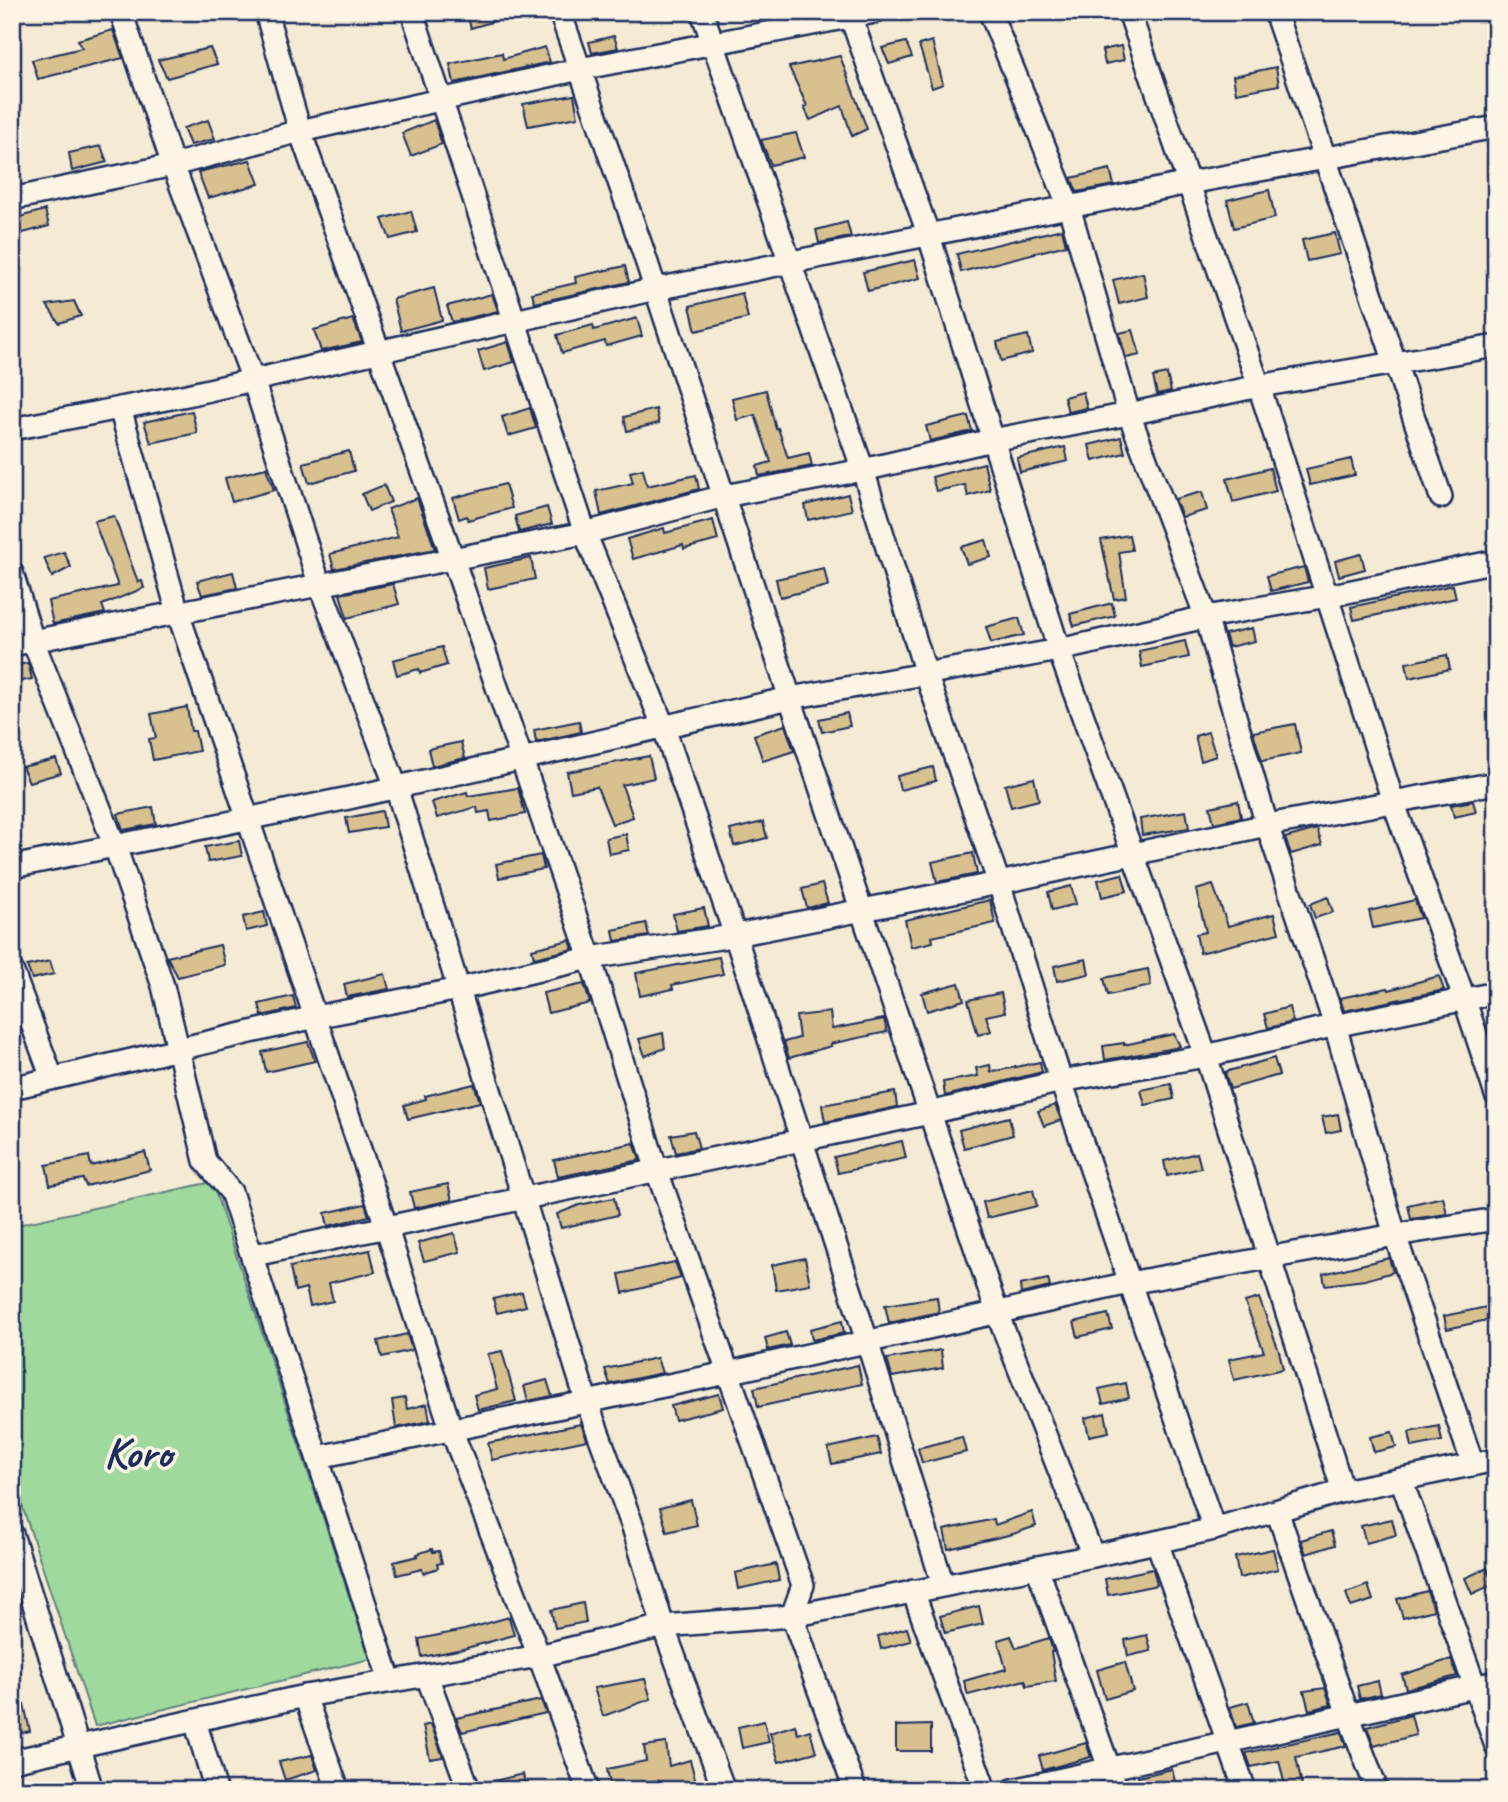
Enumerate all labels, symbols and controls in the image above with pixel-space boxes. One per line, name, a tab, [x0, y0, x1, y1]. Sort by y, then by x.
district label: Koro	[104, 1425, 176, 1480]

